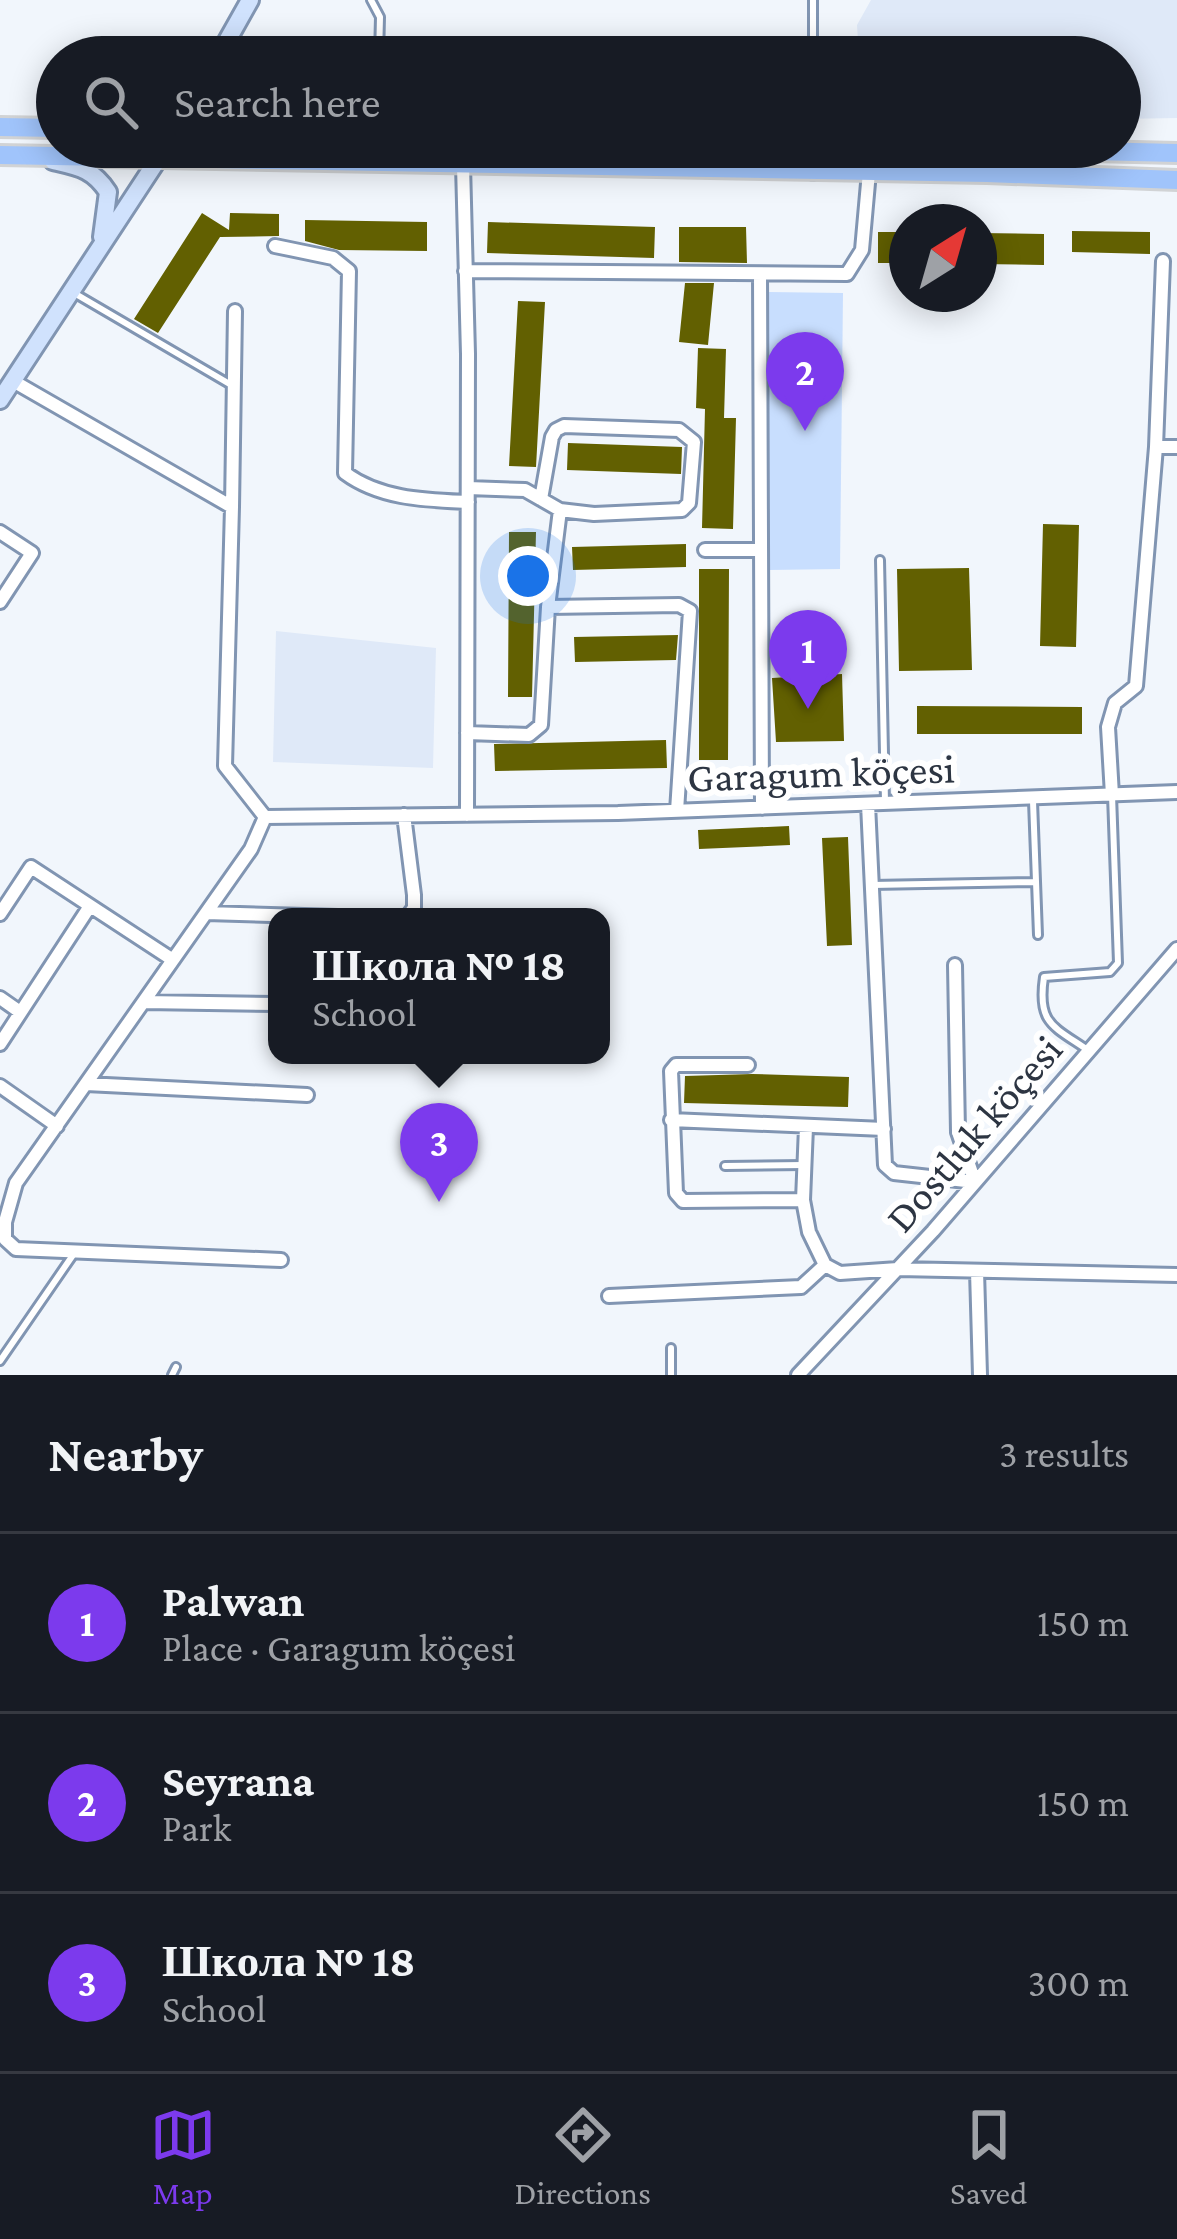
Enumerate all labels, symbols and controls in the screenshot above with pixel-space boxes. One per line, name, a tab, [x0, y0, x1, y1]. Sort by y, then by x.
search box	[36, 36, 1141, 168]
icon: search	[78, 69, 144, 135]
text: Search here	[174, 77, 381, 127]
north arrow	[889, 204, 997, 312]
pin: 2	[766, 332, 844, 431]
your location	[498, 546, 558, 606]
pin: 1	[769, 610, 847, 709]
street label: Garagum köçesi	[687, 744, 956, 801]
popup	[268, 908, 610, 1064]
text: Школа № 18	[312, 940, 566, 990]
text: School	[312, 991, 416, 1034]
street label: Dostluk köçesi	[876, 1026, 1071, 1241]
pin: 3	[400, 1103, 478, 1202]
text: Nearby	[48, 1425, 203, 1482]
text: 3 results	[999, 1432, 1129, 1475]
text: Palwan	[162, 1576, 304, 1626]
text: 1	[80, 1601, 94, 1644]
text: 150 m	[1037, 1601, 1129, 1644]
text: Place · Garagum köçesi	[162, 1626, 515, 1669]
text: Seyrana	[162, 1756, 314, 1806]
text: 2	[77, 1781, 97, 1824]
text: 150 m	[1037, 1781, 1129, 1824]
text: Park	[162, 1806, 231, 1849]
text: Школа № 18	[162, 1936, 415, 1986]
text: 3	[77, 1961, 97, 2004]
text: 300 m	[1028, 1961, 1129, 2004]
text: School	[162, 1987, 266, 2030]
tab: Map	[150, 2102, 216, 2211]
tab: Directions	[515, 2102, 651, 2211]
tab: Saved	[950, 2102, 1027, 2211]

